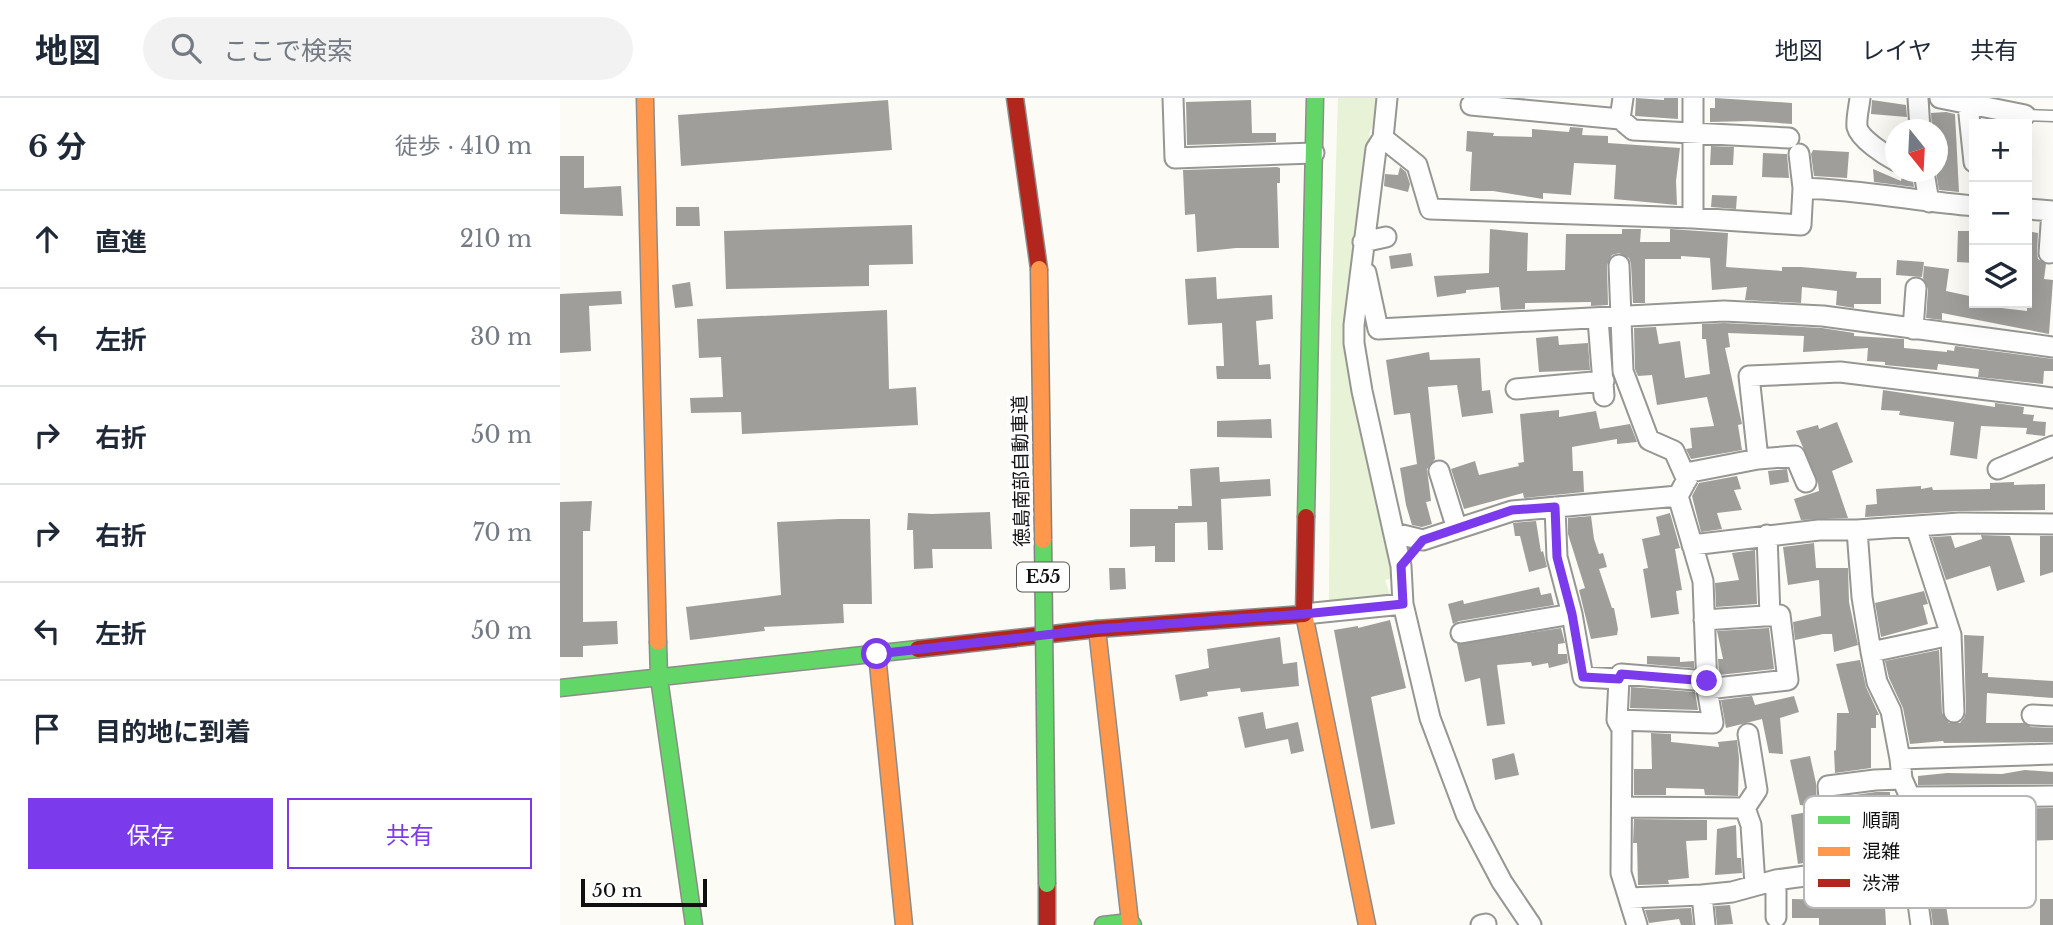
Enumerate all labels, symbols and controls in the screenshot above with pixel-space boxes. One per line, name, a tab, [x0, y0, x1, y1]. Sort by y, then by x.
search box	[143, 17, 633, 80]
icon: search	[167, 29, 205, 67]
text: 地図	[35, 30, 101, 71]
text: ここで検索	[223, 35, 353, 67]
text: 地図	[1775, 36, 1823, 65]
text: レイヤ	[1861, 36, 1932, 65]
text: 共有	[1970, 36, 2018, 65]
north arrow	[1885, 119, 1948, 182]
map controls	[1969, 119, 2032, 308]
button: +	[1969, 119, 2032, 182]
text: 6 分	[28, 128, 86, 165]
text: 徒歩 · 410 m	[395, 132, 532, 160]
button: −	[1969, 182, 2032, 245]
icon: ahead	[28, 220, 66, 258]
text: 210 m	[460, 225, 532, 253]
text: 直進	[95, 226, 147, 258]
button: layers	[1969, 245, 2032, 308]
icon: left	[28, 318, 66, 356]
text: 30 m	[470, 323, 532, 351]
text: 左折	[95, 324, 147, 356]
street label: 徳島南部自動車道	[1008, 395, 1034, 547]
icon: right	[28, 416, 66, 454]
text: 50 m	[471, 421, 532, 449]
text: 右折	[95, 422, 147, 454]
icon: right	[28, 514, 66, 552]
text: 70 m	[473, 519, 532, 547]
text: 右折	[95, 520, 147, 552]
road number: E55	[1017, 562, 1069, 592]
icon: left	[28, 612, 66, 650]
text: 50 m	[471, 617, 532, 645]
text: 左折	[95, 618, 147, 650]
route start	[861, 638, 892, 669]
route end	[1691, 665, 1722, 696]
icon: arrive	[28, 710, 66, 748]
text: 目的地に到着	[95, 716, 251, 748]
legend	[1804, 796, 2036, 908]
button: 保存	[28, 798, 273, 869]
button: 共有	[287, 798, 532, 869]
text: 順調	[1862, 809, 1900, 832]
text: 混雑	[1862, 840, 1900, 863]
text: 渋滞	[1862, 872, 1900, 895]
scale bar	[581, 876, 707, 908]
text: 50 m	[592, 879, 642, 902]

